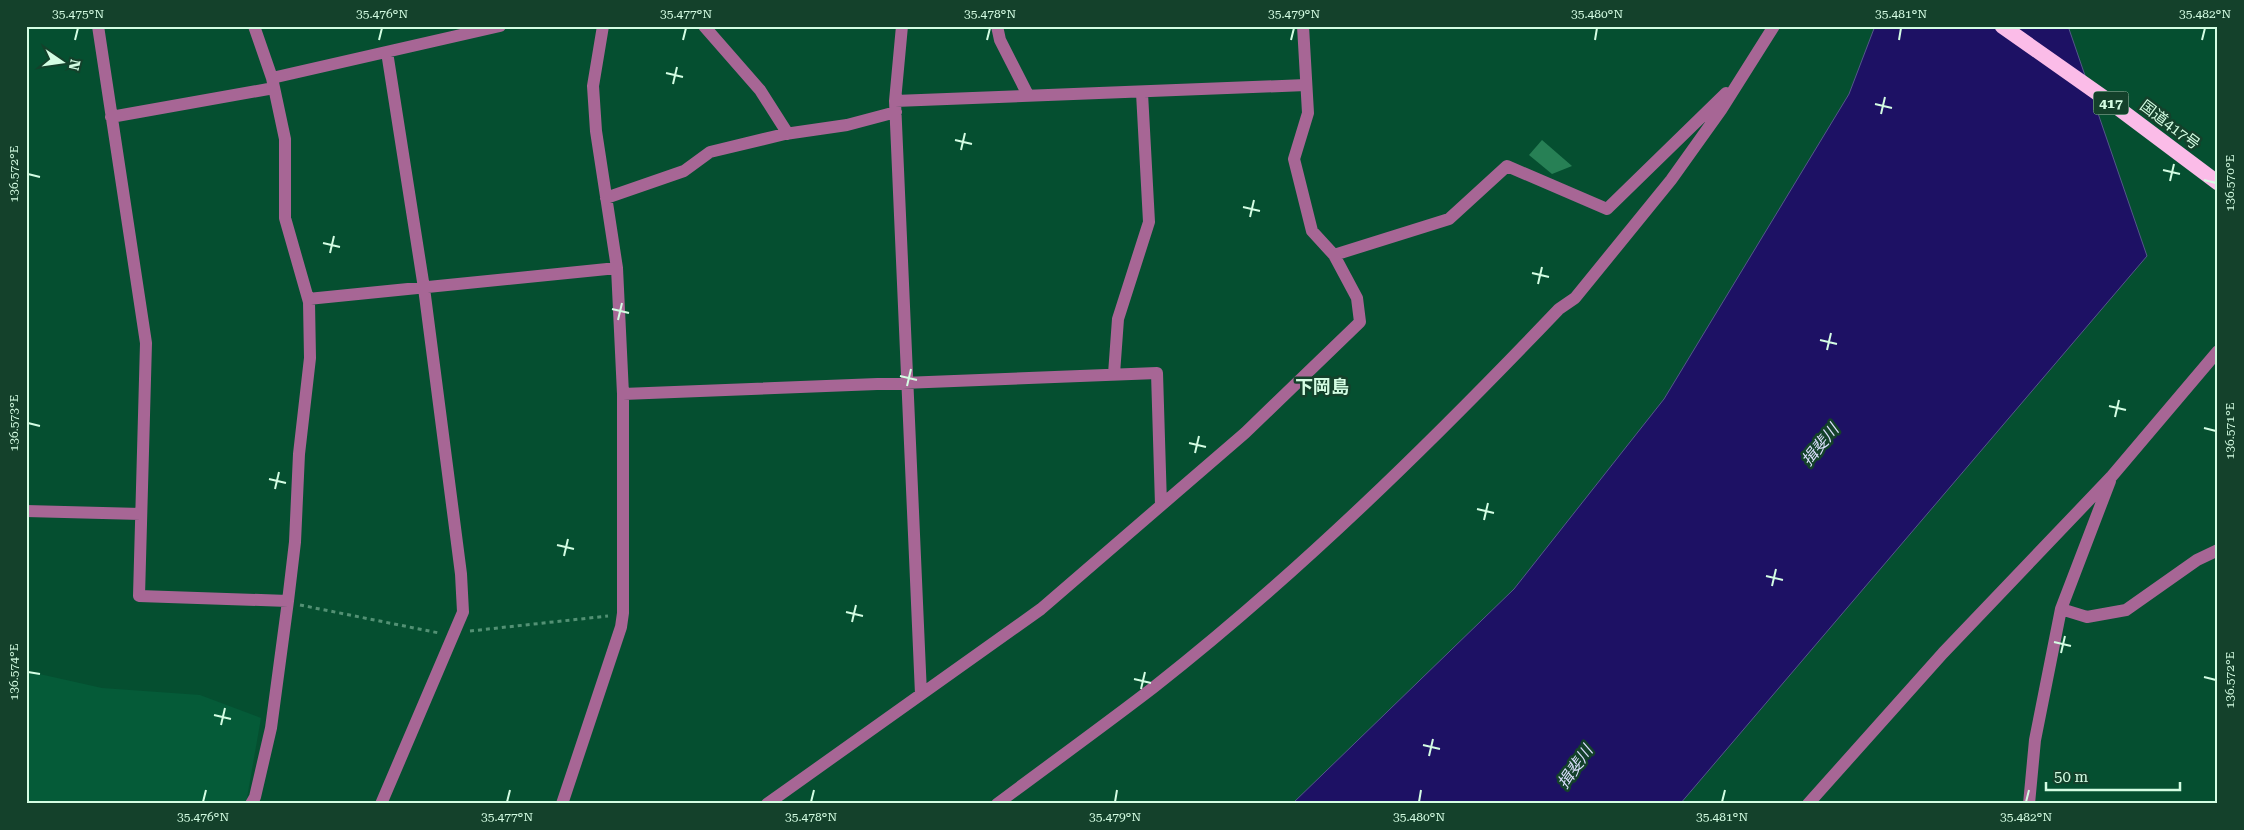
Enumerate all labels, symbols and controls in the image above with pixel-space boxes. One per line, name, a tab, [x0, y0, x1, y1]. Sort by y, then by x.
text: 35.475°N	[52, 7, 104, 21]
text: 35.476°N	[356, 7, 408, 21]
text: 35.477°N	[660, 7, 712, 21]
text: 35.478°N	[964, 7, 1016, 21]
text: 35.479°N	[1268, 7, 1320, 21]
text: 35.480°N	[1571, 7, 1623, 21]
text: 35.481°N	[1875, 7, 1927, 21]
text: 35.482°N	[2179, 7, 2231, 21]
north arrow	[38, 38, 88, 88]
text: N	[66, 58, 84, 72]
road number: 417	[2094, 92, 2128, 115]
street label: 国道417号	[2137, 97, 2203, 153]
text: 136.572°E	[7, 146, 21, 202]
text: 136.570°E	[2223, 155, 2237, 211]
district label: 下岡島	[1295, 376, 1349, 397]
text: 136.573°E	[7, 395, 21, 451]
text: 136.571°E	[2223, 403, 2237, 459]
water label: 揖斐川	[1798, 419, 1844, 470]
text: 136.574°E	[7, 644, 21, 700]
text: 136.572°E	[2223, 652, 2237, 708]
water label: 揖斐川	[1553, 740, 1598, 792]
scale bar	[2046, 760, 2180, 792]
text: 50 m	[2054, 768, 2089, 786]
text: 35.476°N	[177, 810, 229, 824]
text: 35.477°N	[481, 810, 533, 824]
text: 35.478°N	[785, 810, 837, 824]
text: 35.479°N	[1089, 810, 1141, 824]
text: 35.480°N	[1393, 810, 1445, 824]
text: 35.481°N	[1696, 810, 1748, 824]
text: 35.482°N	[2000, 810, 2052, 824]

